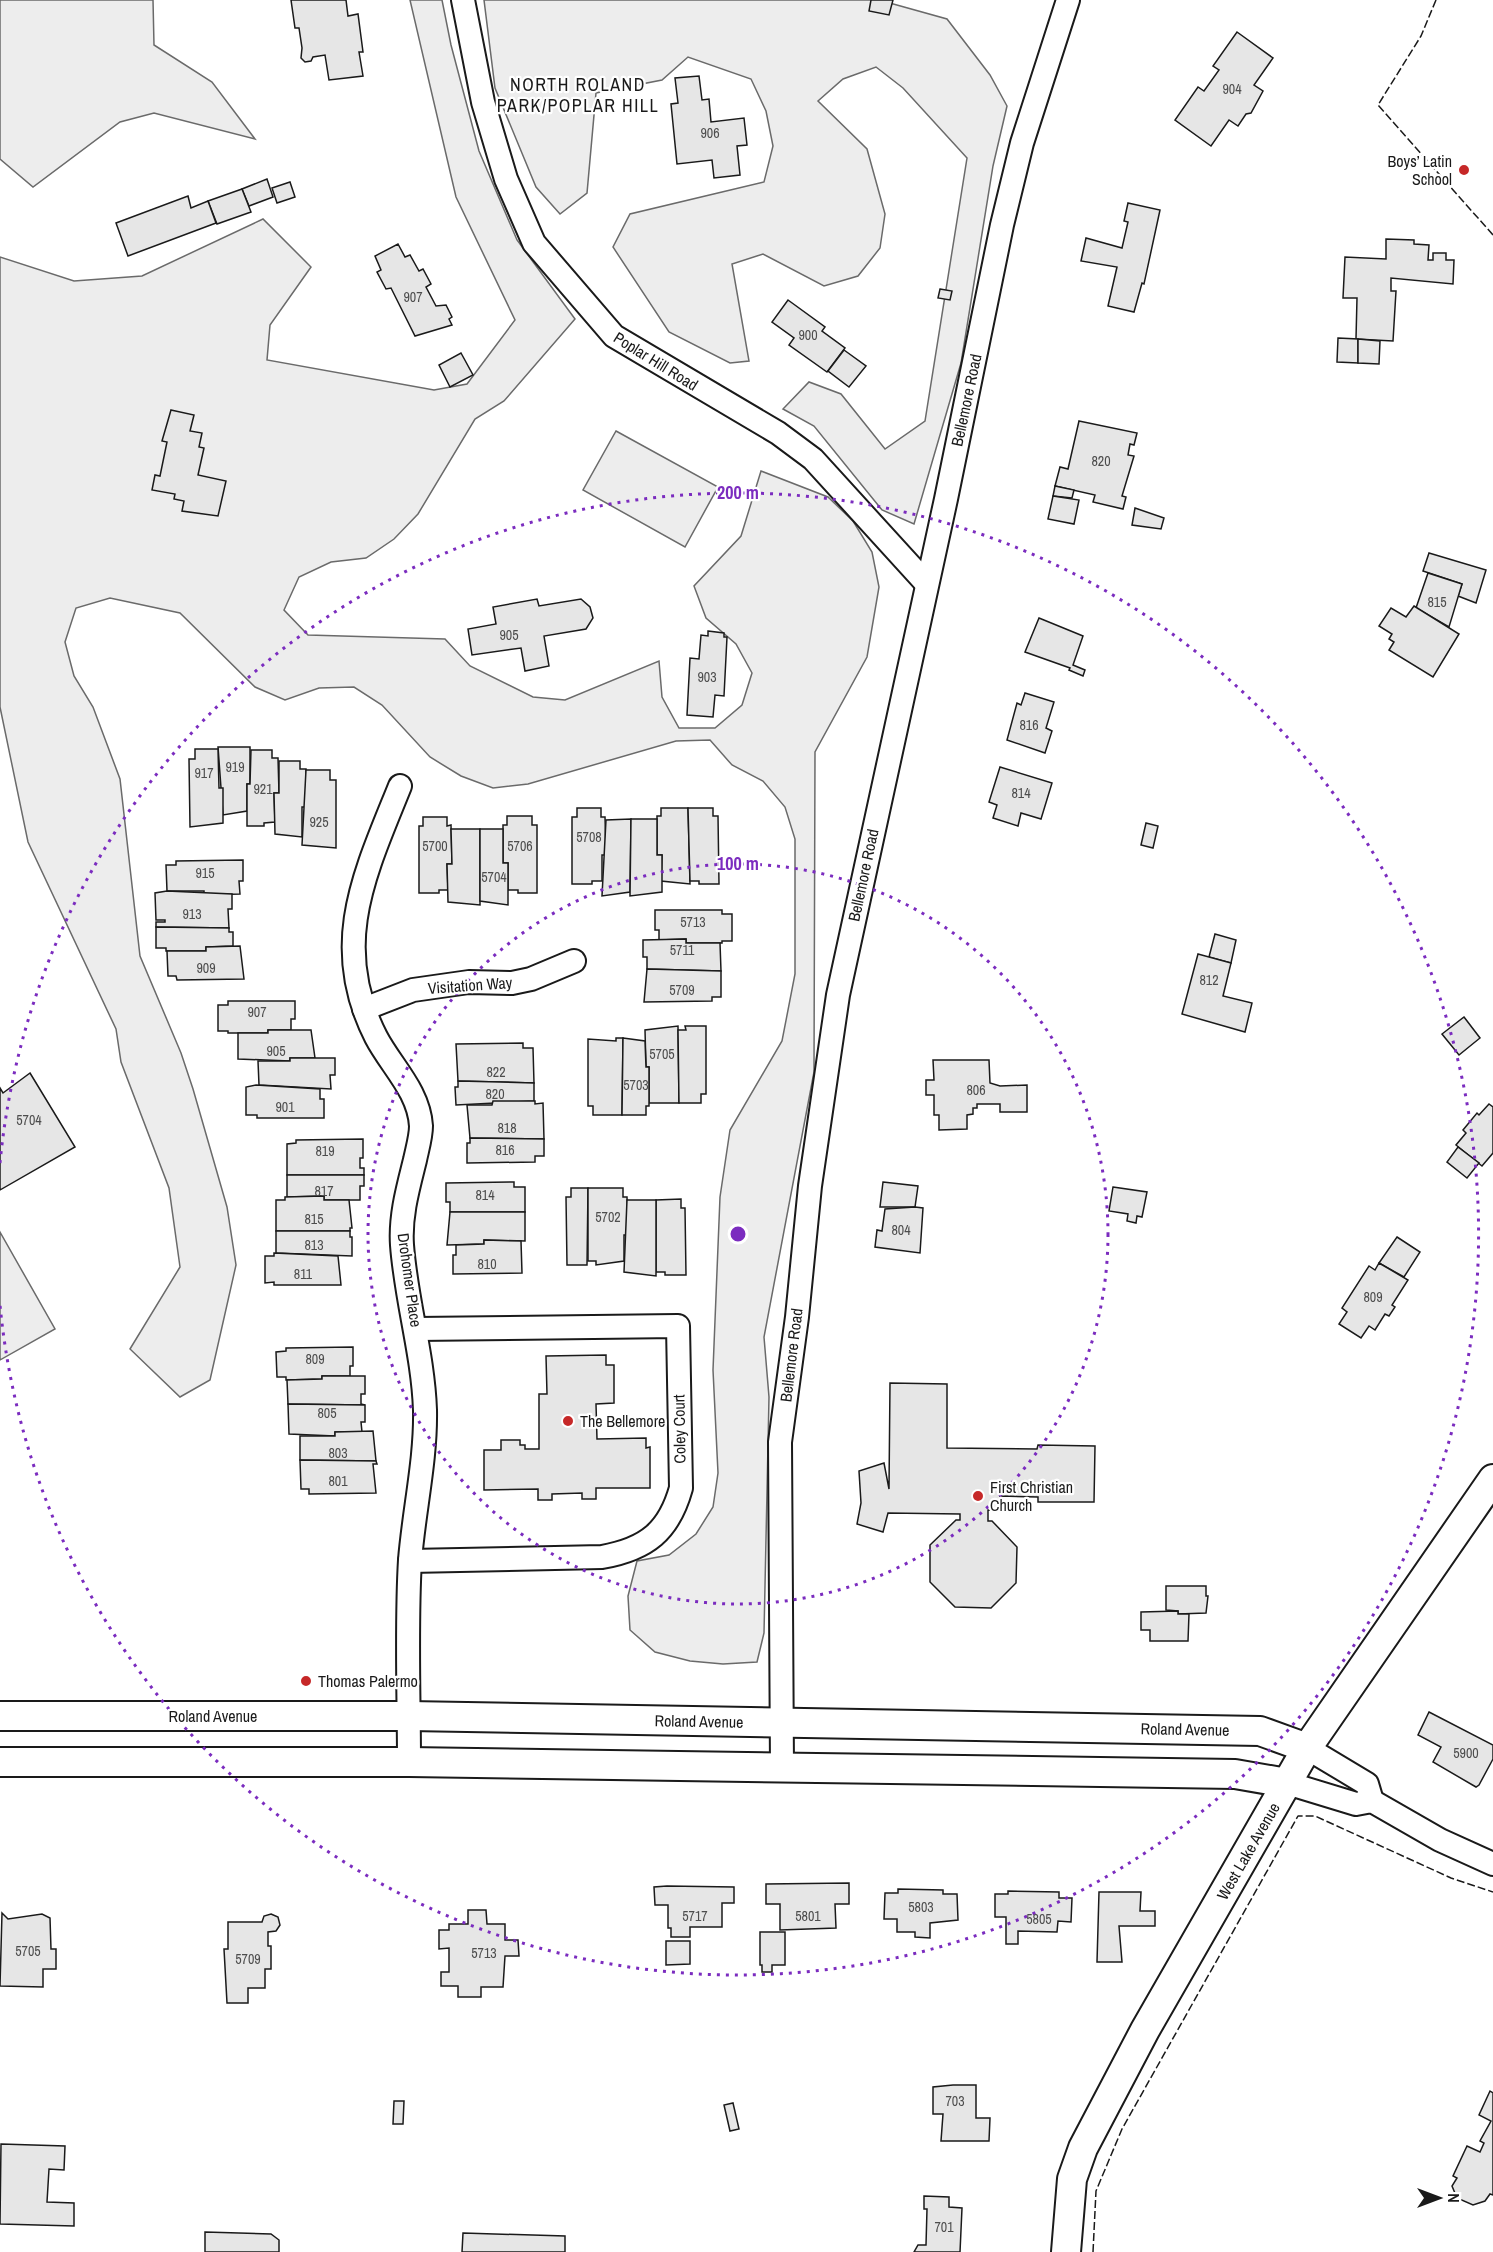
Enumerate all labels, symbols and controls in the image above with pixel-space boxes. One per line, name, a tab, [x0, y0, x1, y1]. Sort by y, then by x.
district label: NORTH ROLAND PARK/POPLAR HILL	[497, 72, 659, 118]
house number: 904	[1222, 80, 1242, 98]
house number: 906	[700, 124, 720, 142]
place label: Boys’ Latin School	[1388, 150, 1452, 190]
marker: Boys’ Latin School	[1457, 163, 1471, 177]
house number: 907	[403, 288, 423, 306]
street label: Poplar Hill Road	[610, 326, 702, 396]
house number: 900	[798, 326, 818, 344]
street label: Bellemore Road	[945, 352, 987, 448]
house number: 820	[1091, 452, 1111, 470]
text: 200 m	[717, 480, 759, 505]
house number: 815	[1427, 593, 1447, 611]
house number: 905	[499, 626, 519, 644]
house number: 903	[697, 668, 717, 686]
house number: 816	[1019, 716, 1039, 734]
house number: 919	[225, 758, 245, 776]
house number: 917	[194, 764, 214, 782]
house number: 921	[253, 780, 273, 798]
house number: 814	[1011, 784, 1031, 802]
house number: 925	[309, 813, 329, 831]
street label: Bellemore Road	[842, 827, 884, 923]
house number: 5708	[576, 828, 602, 846]
house number: 5700	[422, 837, 448, 855]
house number: 5706	[507, 837, 533, 855]
text: 100 m	[717, 851, 759, 876]
house number: 915	[195, 864, 215, 882]
house number: 5704	[481, 868, 507, 886]
house number: 913	[182, 905, 202, 923]
house number: 5713	[680, 913, 706, 931]
house number: 5711	[670, 941, 695, 959]
house number: 909	[196, 959, 216, 977]
street label: Visitation Way	[427, 971, 513, 999]
house number: 812	[1199, 971, 1219, 989]
house number: 5709	[669, 981, 695, 999]
house number: 907	[247, 1003, 267, 1021]
house number: 905	[266, 1042, 286, 1060]
house number: 5705	[649, 1045, 675, 1063]
house number: 822	[486, 1063, 506, 1081]
house number: 5703	[623, 1076, 649, 1094]
house number: 806	[966, 1081, 986, 1099]
house number: 820	[485, 1085, 505, 1103]
house number: 901	[275, 1098, 295, 1116]
house number: 5704	[16, 1111, 42, 1129]
house number: 818	[497, 1119, 517, 1137]
house number: 816	[495, 1141, 515, 1159]
house number: 819	[315, 1142, 335, 1160]
house number: 817	[314, 1182, 334, 1200]
house number: 814	[475, 1186, 495, 1204]
house number: 5702	[595, 1208, 621, 1226]
house number: 815	[304, 1210, 324, 1228]
house number: 804	[891, 1221, 911, 1239]
centre of rings	[728, 1224, 748, 1244]
street label: Drohomer Place	[393, 1232, 427, 1328]
house number: 813	[304, 1236, 324, 1254]
house number: 810	[477, 1255, 497, 1273]
house number: 811	[294, 1265, 313, 1283]
house number: 809	[1363, 1288, 1383, 1306]
street label: Bellemore Road	[774, 1307, 808, 1403]
house number: 809	[305, 1350, 325, 1368]
street label: Coley Court	[667, 1394, 691, 1464]
house number: 805	[317, 1404, 337, 1422]
place label: The Bellemore	[580, 1410, 665, 1432]
marker: The Bellemore	[561, 1414, 575, 1428]
house number: 803	[328, 1444, 348, 1462]
house number: 801	[328, 1472, 348, 1490]
place label: First Christian Church	[990, 1476, 1073, 1516]
marker: First Christian Church	[971, 1489, 985, 1503]
place label: Thomas Palermo	[318, 1670, 418, 1692]
marker: Thomas Palermo	[299, 1674, 313, 1688]
street label: Roland Avenue	[169, 1705, 257, 1727]
street label: Roland Avenue	[654, 1709, 744, 1733]
street label: Roland Avenue	[1140, 1717, 1230, 1741]
house number: 5900	[1453, 1744, 1479, 1762]
street label: West Lake Avenue	[1211, 1798, 1285, 1904]
house number: 5803	[908, 1898, 934, 1916]
house number: 5717	[682, 1907, 708, 1925]
house number: 5801	[795, 1907, 821, 1925]
house number: 5805	[1026, 1910, 1052, 1928]
house number: 5705	[15, 1942, 41, 1960]
house number: 5713	[471, 1944, 497, 1962]
house number: 5709	[235, 1950, 261, 1968]
house number: 703	[945, 2092, 965, 2110]
north arrow	[1409, 2168, 1469, 2228]
text: N	[1443, 2193, 1465, 2203]
house number: 701	[934, 2218, 954, 2236]

